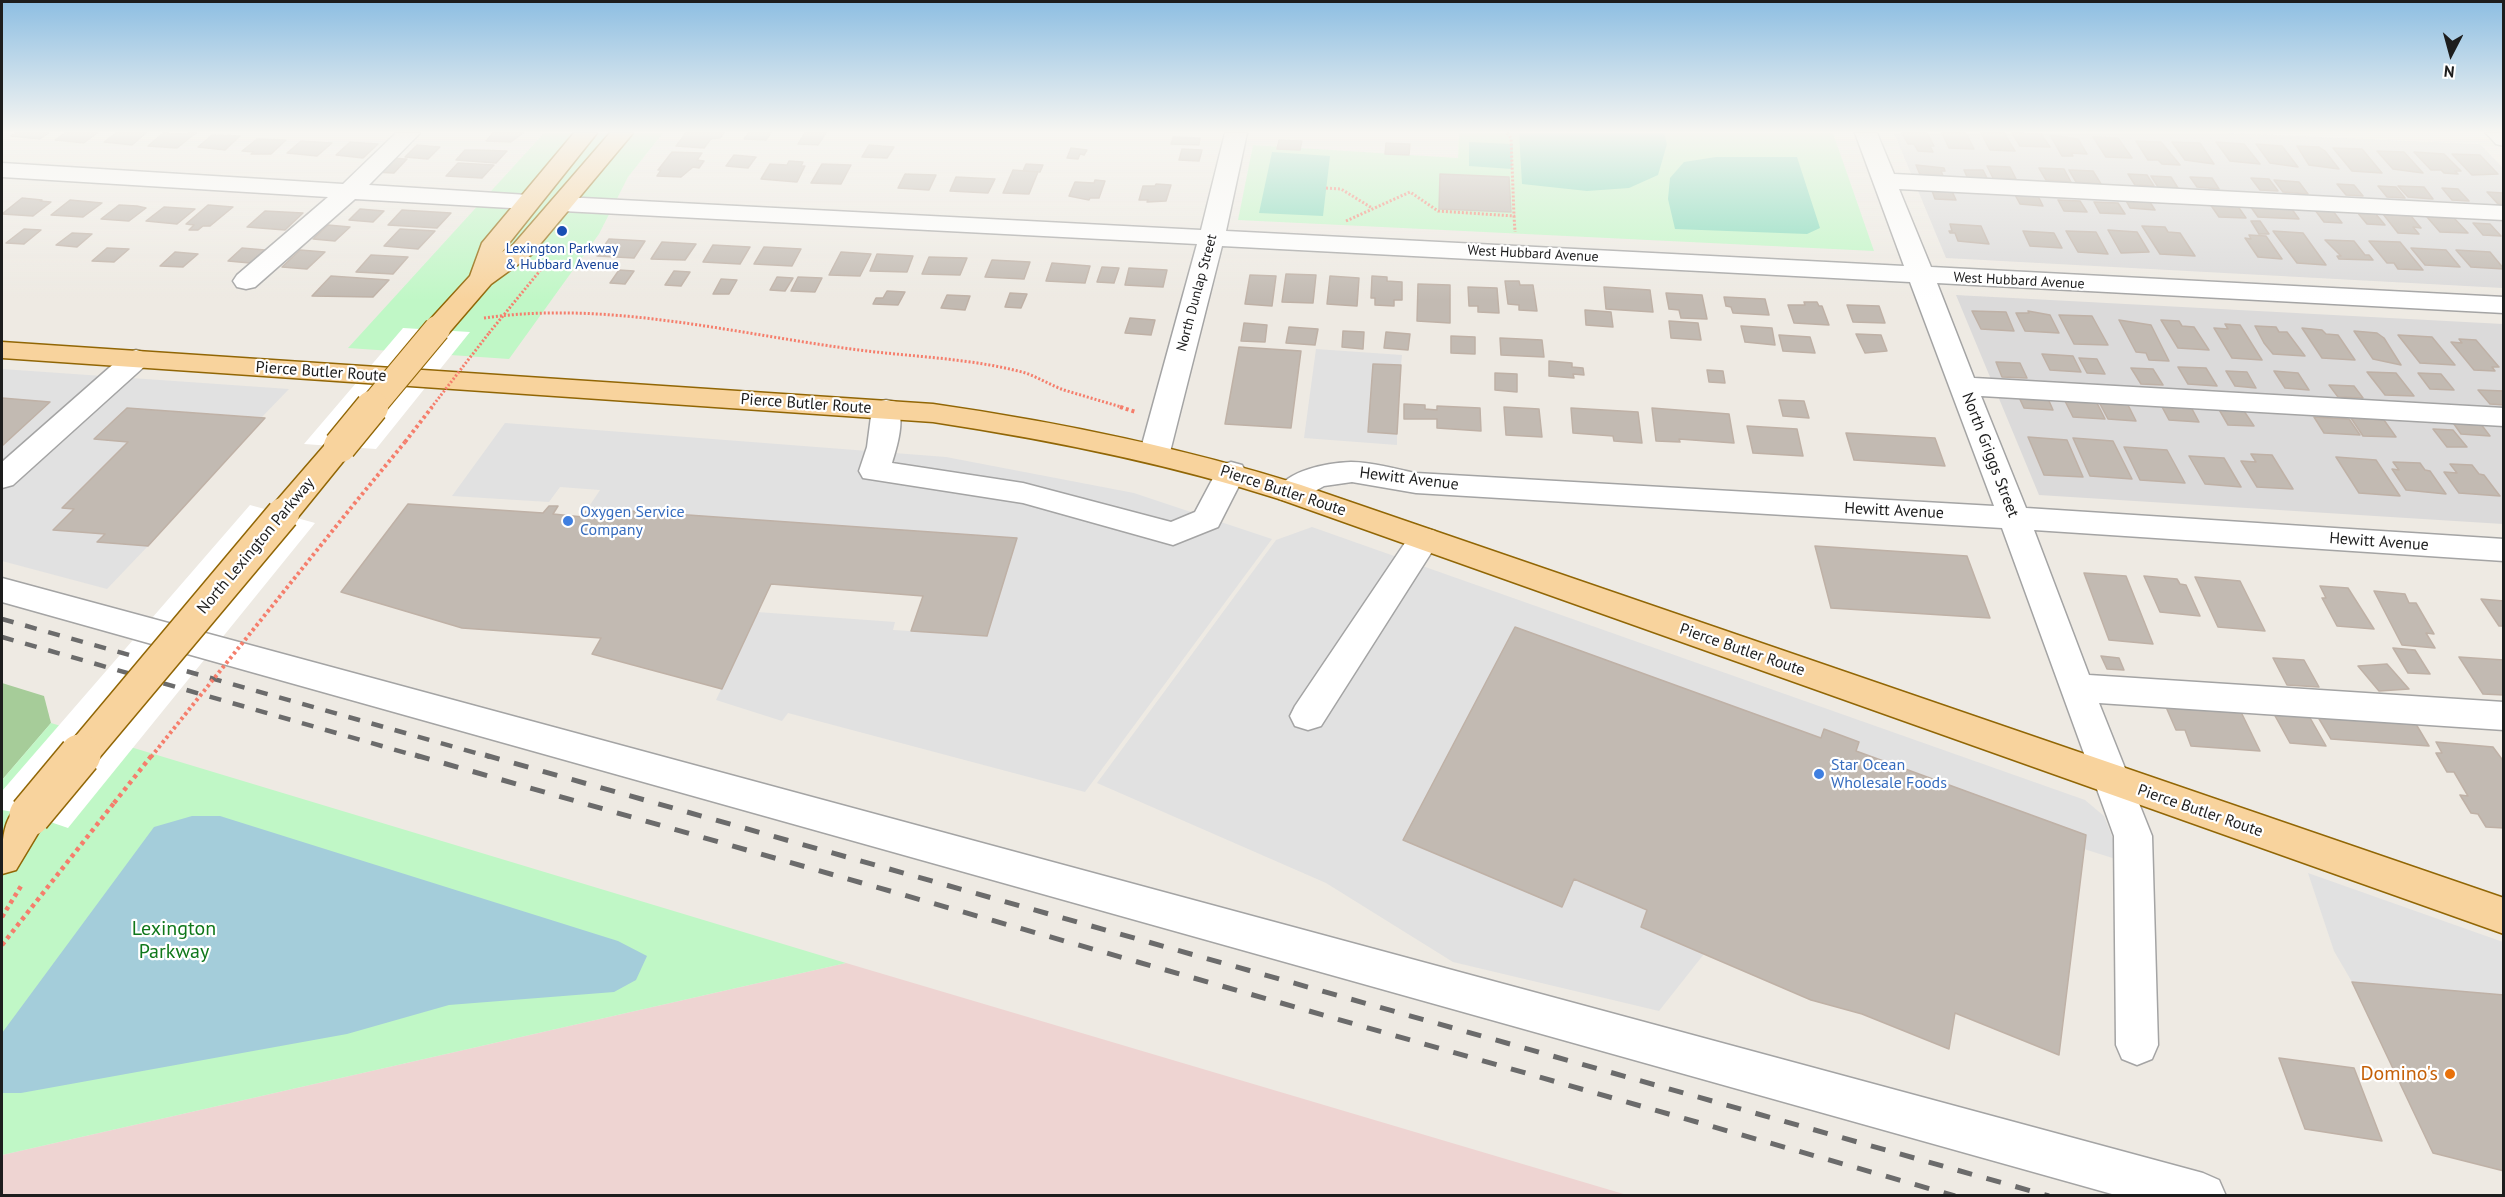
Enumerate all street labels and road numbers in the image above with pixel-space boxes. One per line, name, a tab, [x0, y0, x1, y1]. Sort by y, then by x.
street label: North Dunlap Street	[1173, 233, 1221, 353]
street label: West Hubbard Avenue	[1467, 242, 1599, 266]
street label: West Hubbard Avenue	[1953, 269, 2085, 293]
street label: Pierce Butler Route	[255, 358, 387, 386]
street label: Pierce Butler Route	[740, 390, 872, 418]
street label: North Griggs Street	[1957, 390, 2023, 520]
street label: Pierce Butler Route	[1218, 462, 1348, 520]
street label: Hewitt Avenue	[1358, 463, 1460, 495]
street label: North Lexington Parkway	[193, 474, 319, 618]
street label: Hewitt Avenue	[1844, 499, 1944, 523]
street label: Hewitt Avenue	[2329, 529, 2429, 555]
street label: Pierce Butler Route	[1677, 620, 1807, 680]
street label: Pierce Butler Route	[2135, 781, 2265, 841]

